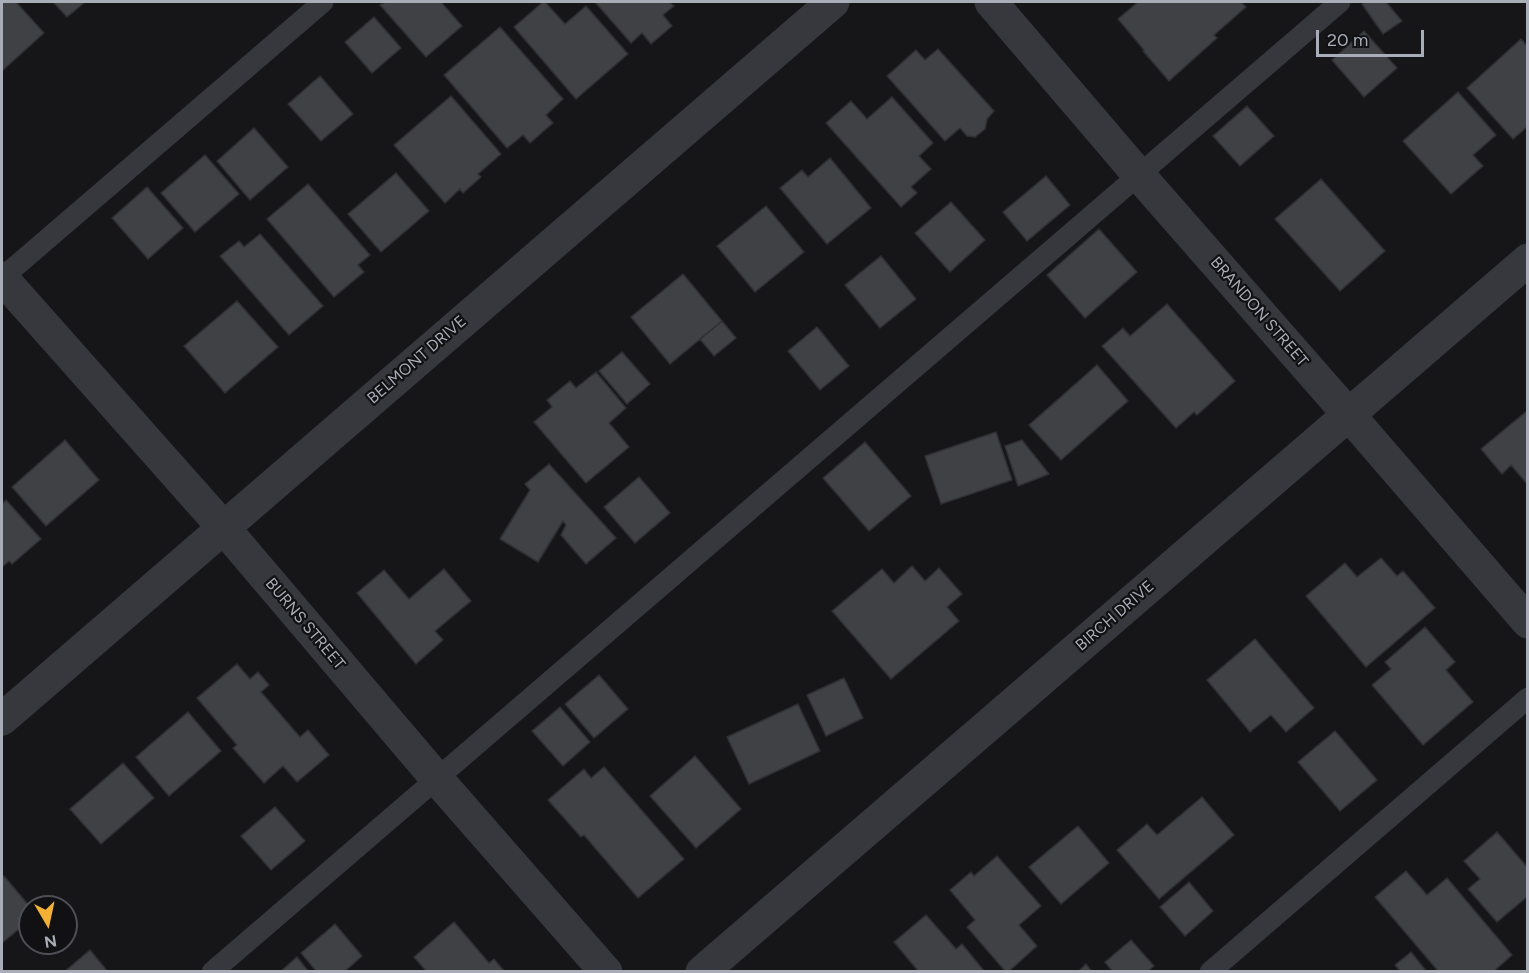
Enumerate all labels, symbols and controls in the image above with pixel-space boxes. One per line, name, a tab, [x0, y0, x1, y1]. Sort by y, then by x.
scale bar	[1319, 18, 1427, 56]
text: 20 m	[1327, 29, 1368, 51]
street label: BRANDON STREET	[1206, 253, 1312, 371]
street label: BELMONT DRIVE	[364, 312, 470, 408]
street label: BURNS STREET	[261, 574, 349, 674]
street label: BIRCH DRIVE	[1072, 577, 1158, 655]
north arrow	[18, 895, 78, 955]
text: N	[43, 931, 58, 952]

